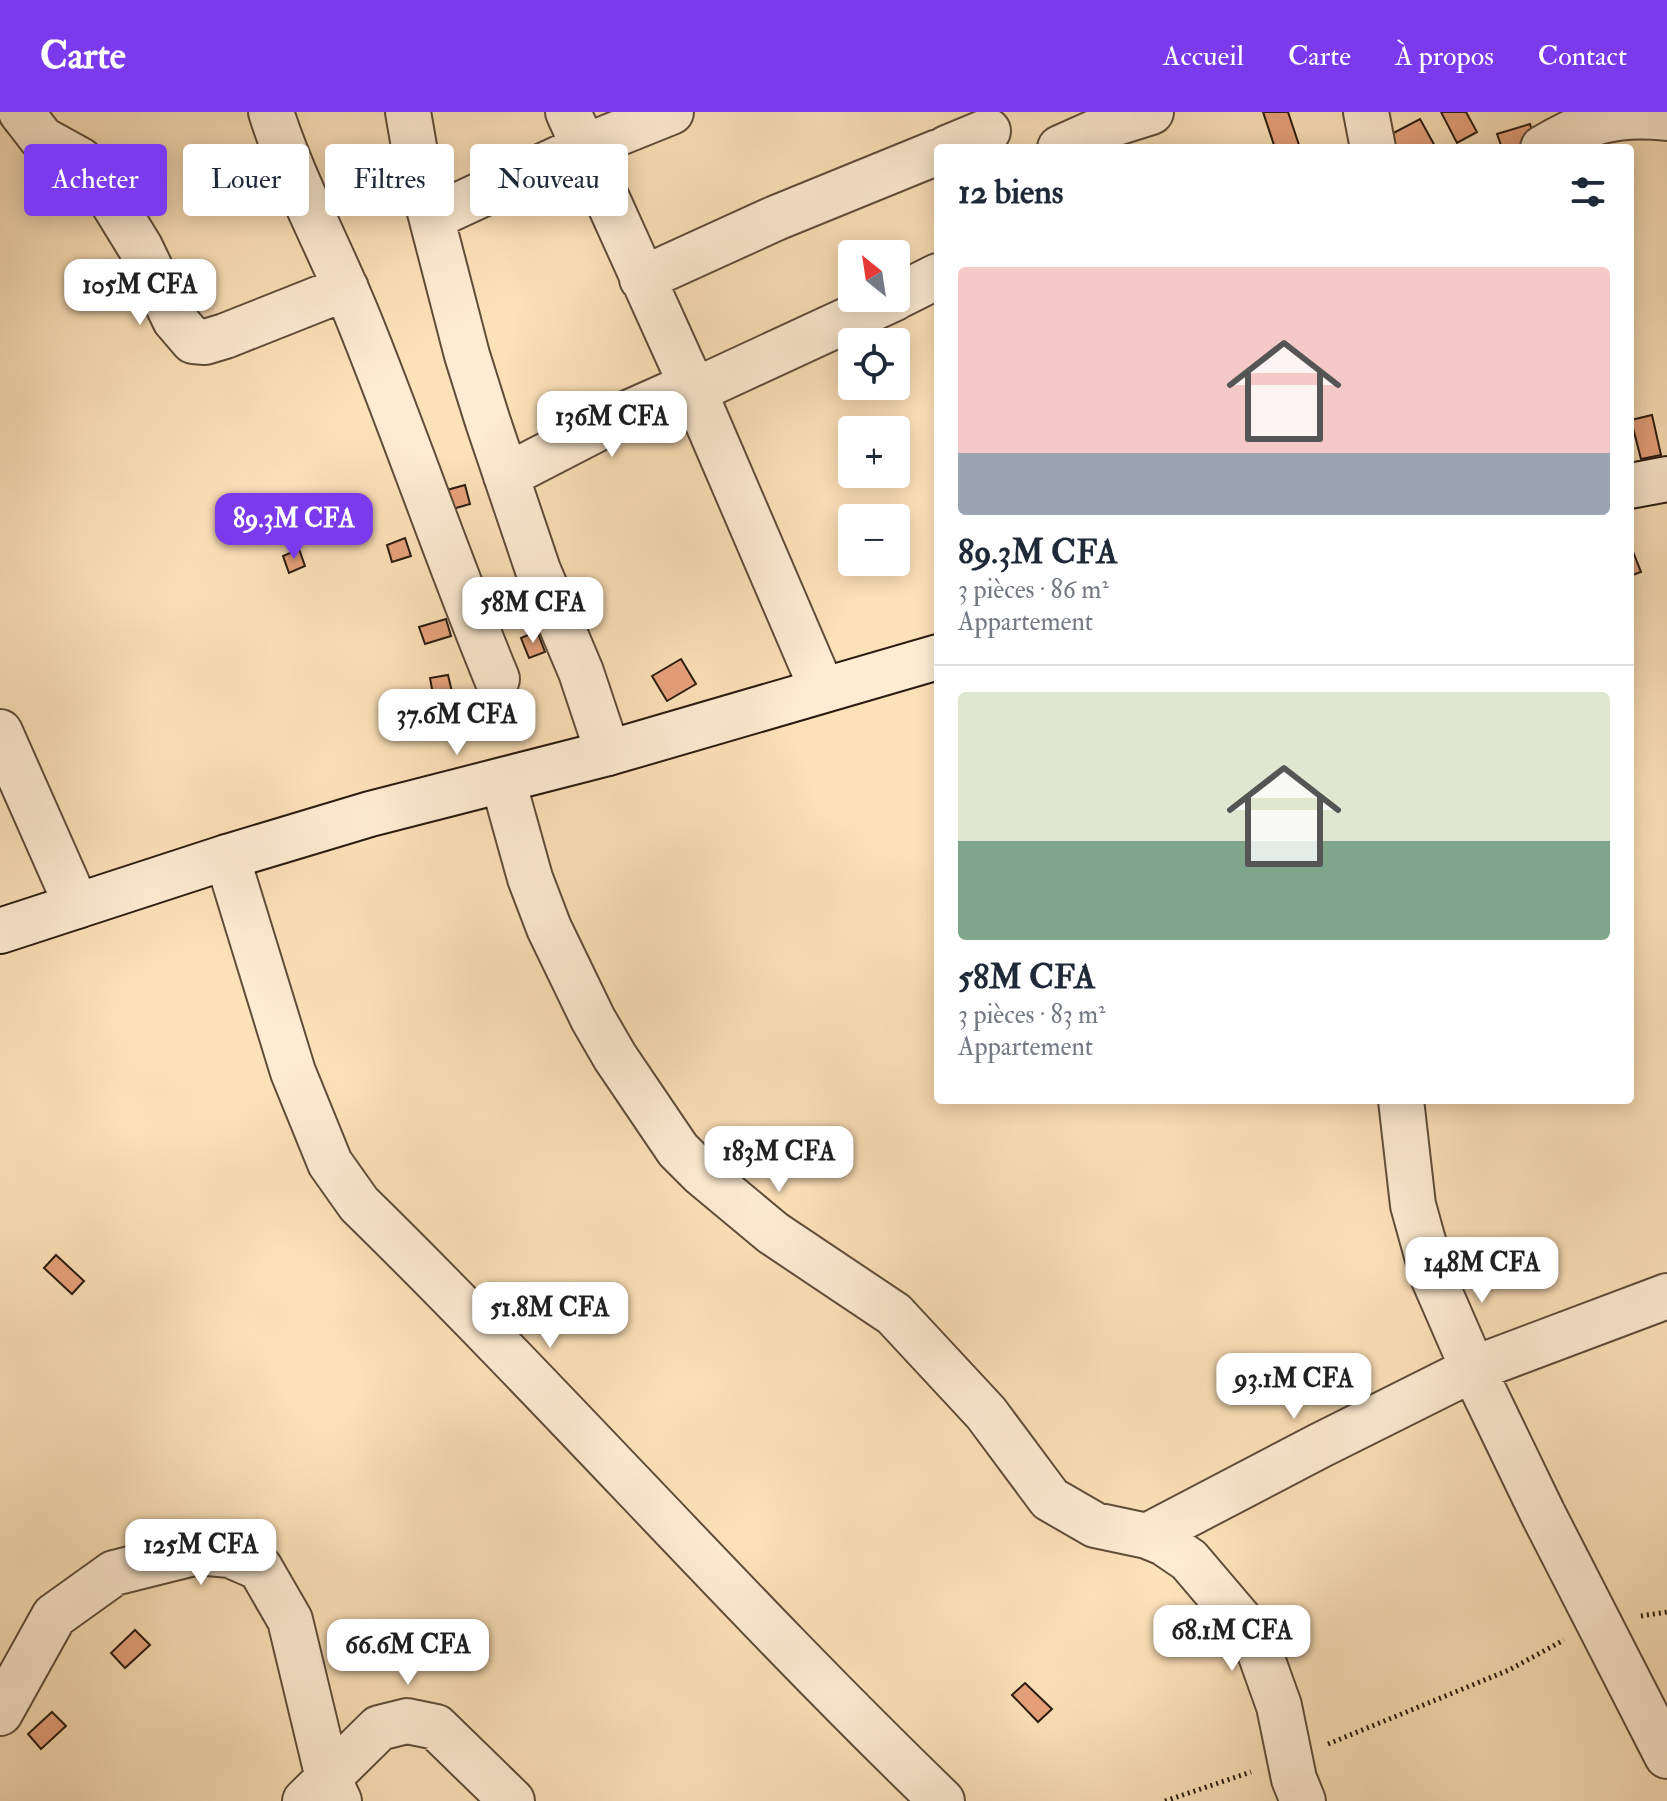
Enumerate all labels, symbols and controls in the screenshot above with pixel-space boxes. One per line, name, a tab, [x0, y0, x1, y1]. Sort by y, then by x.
text: Carte	[40, 32, 126, 80]
text: Accueil	[1163, 39, 1244, 74]
text: Carte	[1288, 39, 1351, 74]
text: À propos	[1395, 39, 1494, 74]
text: Contact	[1538, 39, 1627, 74]
chip: Acheter	[24, 144, 167, 216]
chip: Louer	[183, 144, 309, 216]
chip: Filtres	[325, 144, 454, 216]
chip: Nouveau	[470, 144, 628, 216]
icon: filters	[1566, 170, 1610, 214]
text: 12 biens	[958, 171, 1063, 214]
north arrow	[838, 240, 910, 312]
map controls	[838, 240, 910, 576]
pin: 105M CFA	[57, 259, 223, 327]
text: 105M CFA	[82, 269, 198, 301]
icon: home	[1212, 319, 1356, 463]
button: locate	[838, 328, 910, 400]
pin: 136M CFA	[529, 391, 695, 459]
text: 136M CFA	[555, 401, 669, 433]
button: +	[838, 416, 910, 488]
pin: 89.3M CFA	[202, 493, 386, 561]
text: 89.3M CFA	[233, 503, 355, 535]
button: −	[838, 504, 910, 576]
text: 89.3M CFA	[958, 531, 1118, 574]
text: 3 pièces · 86 m²	[958, 574, 1109, 606]
pin: 58M CFA	[459, 577, 607, 645]
text: 58M CFA	[480, 587, 586, 619]
text: Appartement	[958, 606, 1093, 638]
pin: 37.6M CFA	[365, 689, 549, 757]
text: 37.6M CFA	[396, 699, 518, 731]
icon: home	[1212, 744, 1356, 888]
text: 58M CFA	[958, 956, 1096, 999]
text: 3 pièces · 83 m²	[958, 999, 1106, 1031]
text: Appartement	[958, 1031, 1093, 1063]
pin: 183M CFA	[696, 1126, 862, 1194]
text: 183M CFA	[722, 1136, 836, 1168]
pin: 148M CFA	[1399, 1237, 1565, 1305]
text: 148M CFA	[1423, 1247, 1541, 1279]
pin: 51.8M CFA	[458, 1282, 642, 1350]
text: 51.8M CFA	[490, 1292, 610, 1324]
pin: 93.1M CFA	[1202, 1353, 1386, 1421]
text: 93.1M CFA	[1234, 1363, 1354, 1395]
pin: 125M CFA	[118, 1519, 284, 1587]
text: 125M CFA	[143, 1529, 259, 1561]
pin: 68.1M CFA	[1140, 1605, 1324, 1673]
text: 68.1M CFA	[1171, 1615, 1293, 1647]
pin: 66.6M CFA	[316, 1619, 500, 1687]
text: 66.6M CFA	[345, 1629, 471, 1661]

